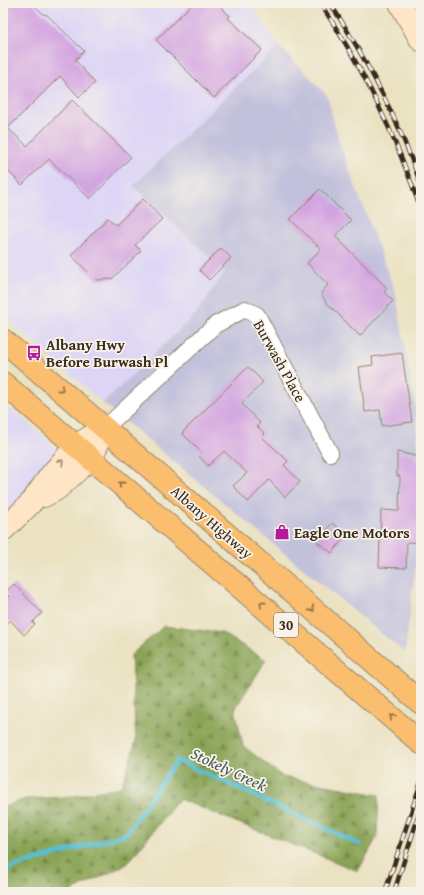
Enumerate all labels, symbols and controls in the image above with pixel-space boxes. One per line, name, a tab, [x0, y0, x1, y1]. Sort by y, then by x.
street label: Burwash Place	[249, 316, 311, 406]
place label: Albany Hwy Before Burwash Pl	[46, 334, 169, 372]
bus stop icon: Albany Hwy Before Burwash Pl	[25, 344, 43, 362]
one-way arrow	[56, 385, 63, 392]
one-way arrow	[57, 460, 64, 467]
street label: Albany Highway	[166, 480, 258, 564]
one-way arrow	[119, 481, 126, 488]
place label: Eagle One Motors	[294, 522, 410, 543]
shop icon: Eagle One Motors	[273, 523, 291, 541]
one-way arrow	[259, 601, 267, 609]
one-way arrow	[307, 604, 314, 611]
road number: 30	[274, 613, 298, 637]
one-way arrow	[389, 714, 397, 721]
water label: Stokely Creek	[187, 741, 271, 797]

